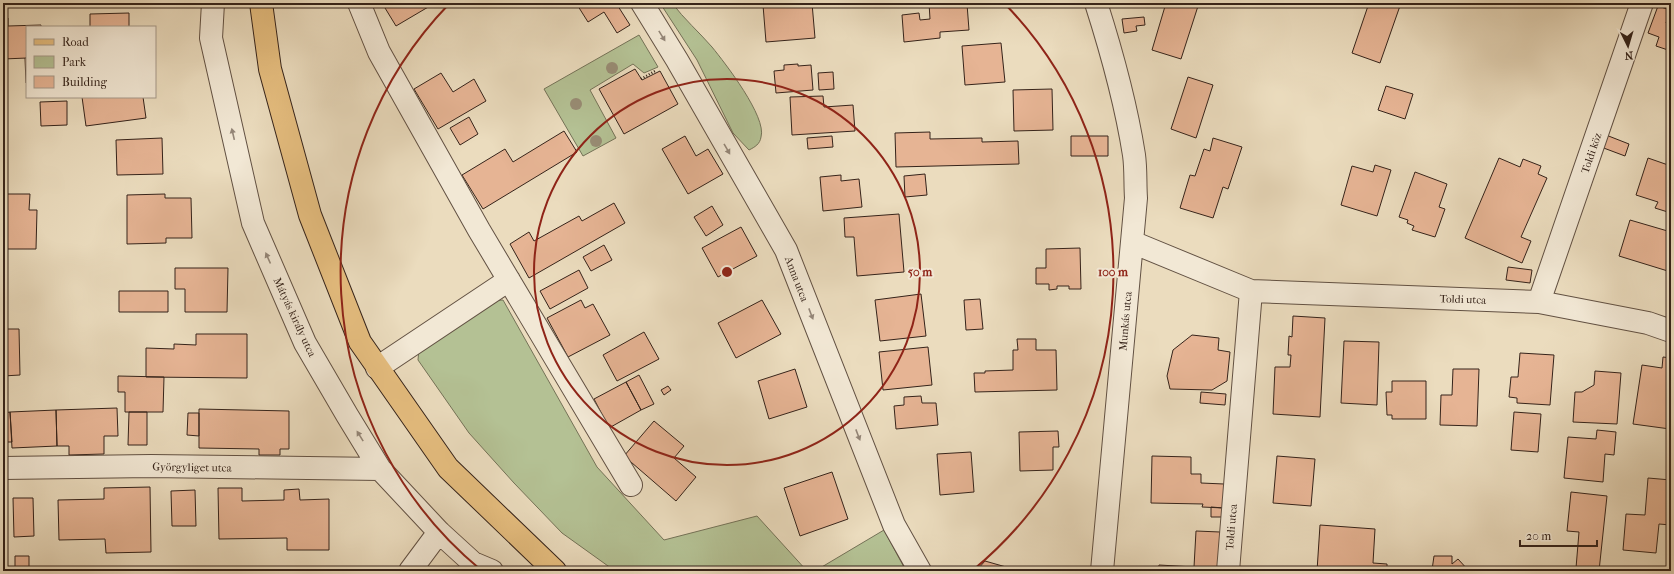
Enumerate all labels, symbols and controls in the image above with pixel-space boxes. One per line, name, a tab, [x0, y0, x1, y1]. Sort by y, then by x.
legend	[26, 26, 156, 98]
north arrow	[1608, 26, 1648, 66]
one-way arrow	[659, 30, 666, 42]
text: Road	[62, 35, 89, 49]
text: N	[1623, 49, 1634, 62]
text: Park	[62, 55, 87, 69]
text: Building	[62, 75, 107, 89]
one-way arrow	[229, 128, 235, 140]
street label: Toldi köz	[1578, 131, 1605, 175]
one-way arrow	[724, 143, 731, 155]
one-way arrow	[265, 253, 271, 264]
street label: Anna utca	[782, 254, 811, 304]
centre of rings	[720, 265, 734, 279]
text: 50 m	[908, 265, 933, 279]
text: 100 m	[1098, 265, 1129, 279]
street label: Mátyás király utca	[270, 275, 319, 360]
street label: Munkás utca	[1116, 290, 1135, 351]
street label: Toldi utca	[1440, 292, 1487, 307]
one-way arrow	[808, 309, 814, 321]
one-way arrow	[356, 430, 363, 442]
one-way arrow	[856, 430, 862, 442]
street label: Györgyliget utca	[152, 460, 233, 475]
street label: Toldi utca	[1223, 502, 1240, 551]
scale bar	[1520, 522, 1597, 548]
text: 20 m	[1526, 529, 1551, 543]

